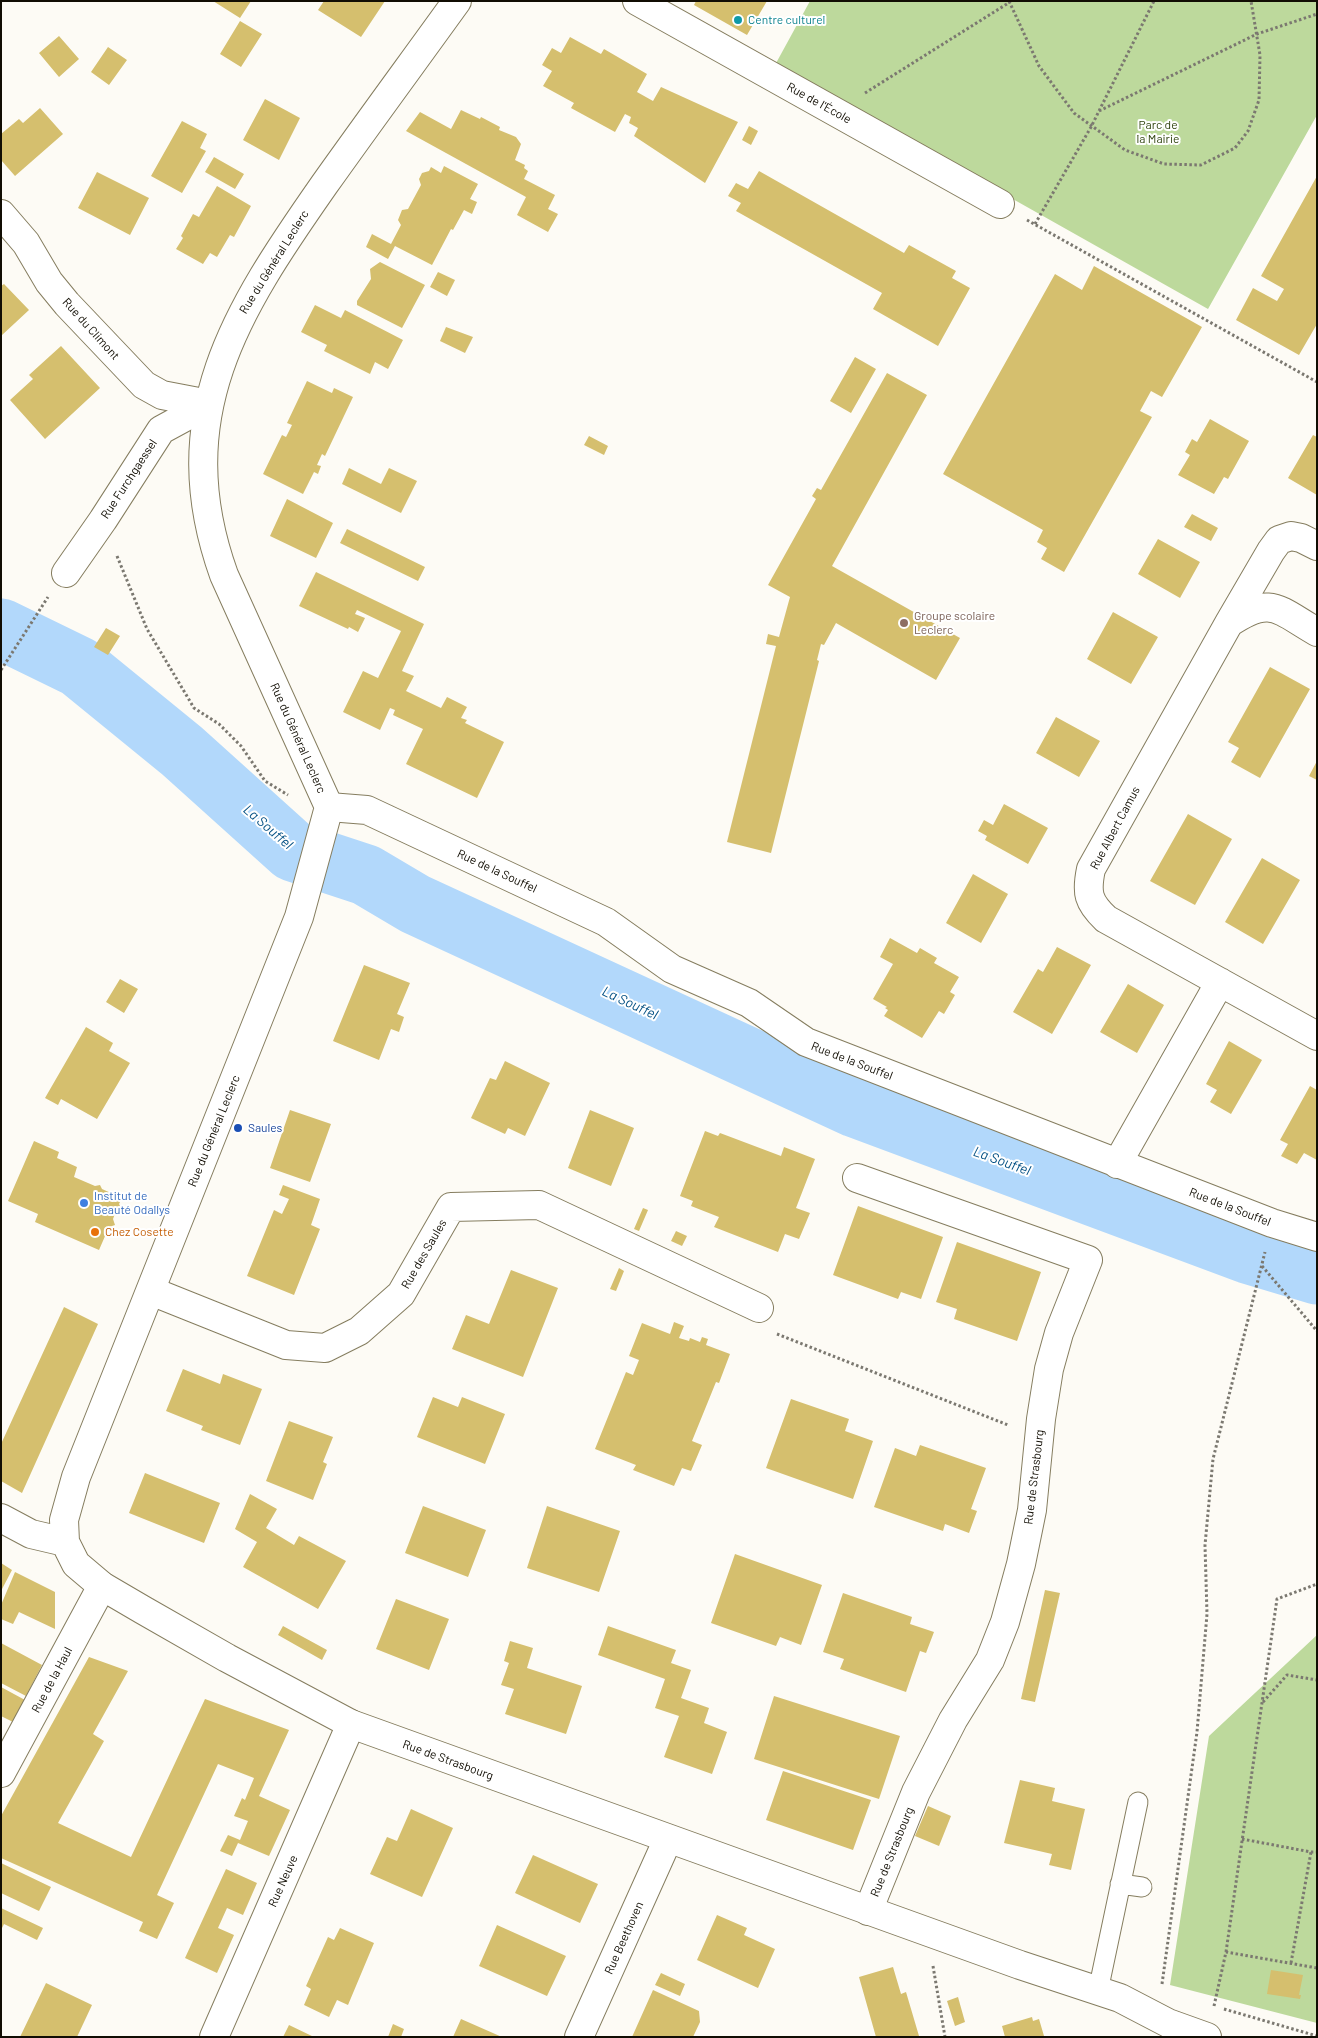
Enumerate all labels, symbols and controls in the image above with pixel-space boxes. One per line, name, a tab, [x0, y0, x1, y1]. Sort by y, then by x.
place label: Centre culturel	[748, 13, 825, 27]
marker: Centre culturel	[732, 14, 744, 26]
street label: Rue de l'École	[784, 79, 854, 127]
park label: Parc de la Mairie	[1137, 118, 1179, 146]
street label: Rue du Général Leclerc	[236, 208, 312, 316]
street label: Rue du Climont	[59, 295, 123, 363]
street label: Rue Furchgaessel	[98, 436, 160, 522]
place label: Groupe scolaire Leclerc	[914, 609, 995, 637]
marker: Groupe scolaire Leclerc	[898, 617, 910, 629]
street label: Rue du Général Leclerc	[267, 681, 329, 795]
street label: Rue Albert Camus	[1087, 784, 1143, 872]
water label: La Souffel	[240, 801, 296, 853]
street label: Rue de la Souffel	[455, 846, 539, 896]
water label: La Souffel	[599, 983, 661, 1023]
street label: Rue de la Souffel	[809, 1039, 895, 1083]
street label: Rue du Général Leclerc	[185, 1073, 243, 1189]
place label: Saules	[248, 1121, 282, 1135]
marker: Saules	[232, 1122, 244, 1134]
water label: La Souffel	[971, 1143, 1033, 1179]
street label: Rue de la Souffel	[1187, 1185, 1273, 1229]
place label: Institut de Beauté Odallys	[94, 1189, 170, 1217]
marker: Institut de Beauté Odallys	[78, 1197, 90, 1209]
street label: Rue des Saules	[398, 1217, 450, 1291]
place label: Chez Cosette	[105, 1225, 174, 1239]
marker: Chez Cosette	[89, 1226, 101, 1238]
street label: Rue de Strasbourg	[1021, 1429, 1047, 1525]
street label: Rue de la Haul	[29, 1645, 75, 1715]
street label: Rue de Strasbourg	[401, 1737, 495, 1783]
street label: Rue de Strasbourg	[867, 1805, 917, 1899]
street label: Rue Neuve	[265, 1853, 301, 1909]
street label: Rue Beethoven	[602, 1899, 646, 1977]

